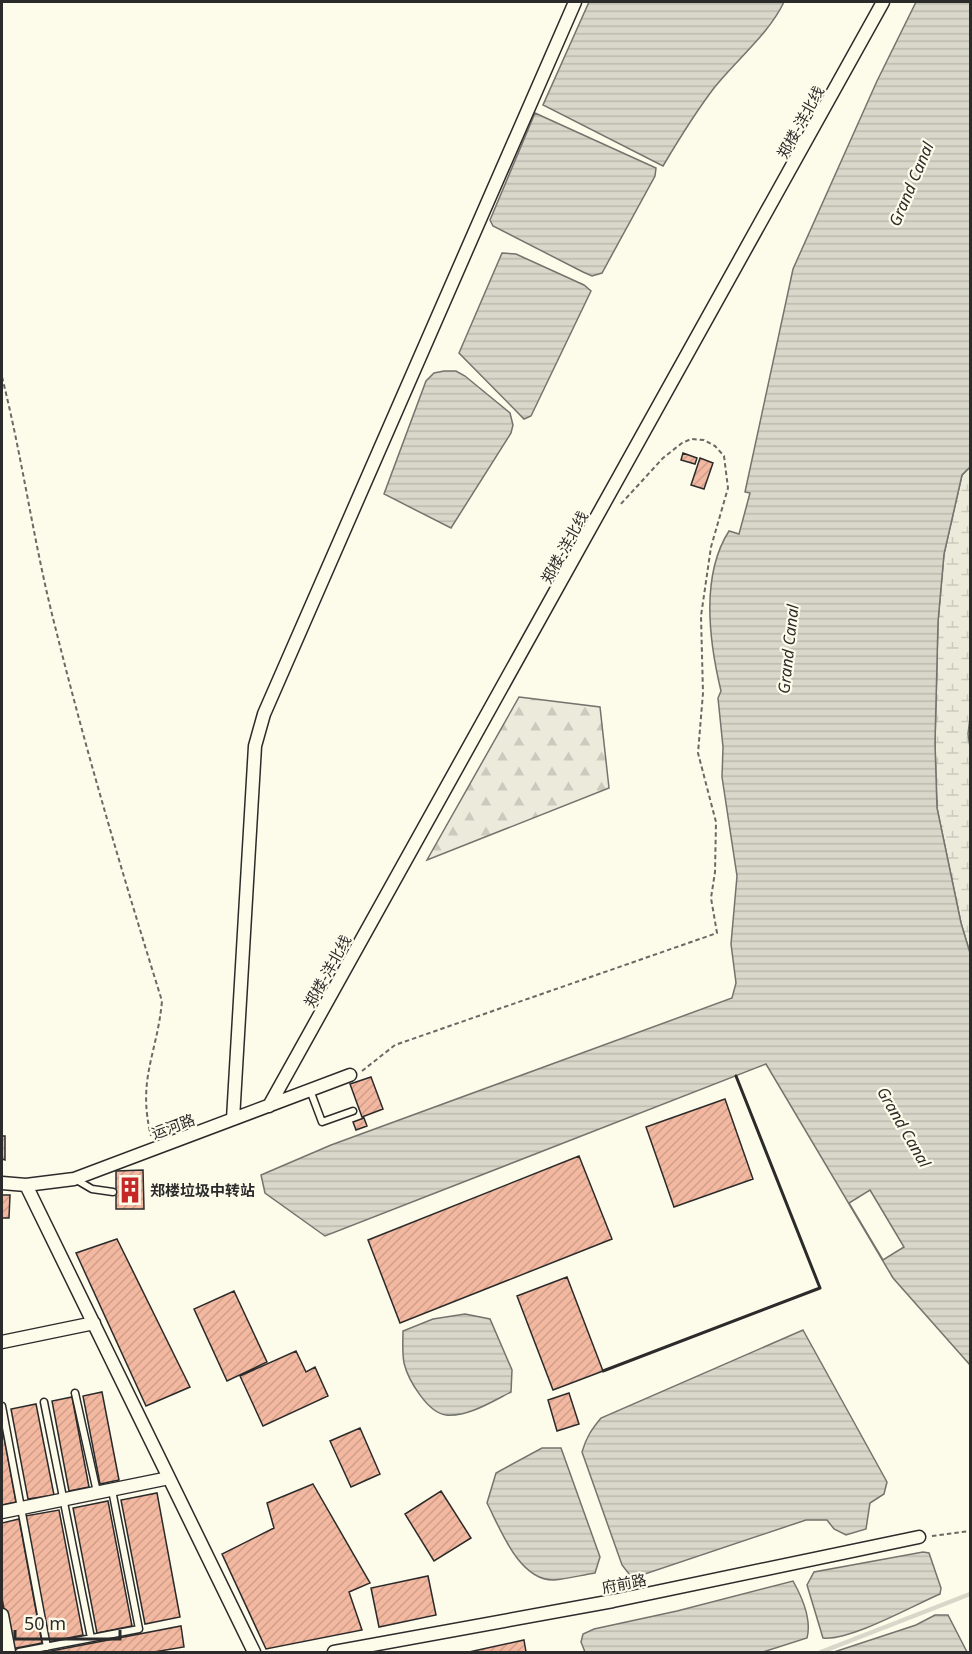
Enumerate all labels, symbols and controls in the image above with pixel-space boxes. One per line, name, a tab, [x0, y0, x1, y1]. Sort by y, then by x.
street label: 郑楼-洋北线	[772, 82, 828, 162]
water label: Grand Canal	[883, 138, 939, 230]
street label: 郑楼-洋北线	[536, 507, 592, 587]
water label: Grand Canal	[772, 602, 804, 695]
street label: 郑楼-洋北线	[299, 931, 355, 1011]
water label: Grand Canal	[872, 1083, 936, 1172]
street label: 运河路	[148, 1109, 198, 1143]
building icon: 郑楼垃圾中转站	[115, 1175, 145, 1205]
place label: 郑楼垃圾中转站	[150, 1180, 255, 1200]
street label: 府前路	[600, 1569, 648, 1597]
scale bar	[15, 1603, 120, 1641]
text: 50 m	[24, 1611, 66, 1635]

